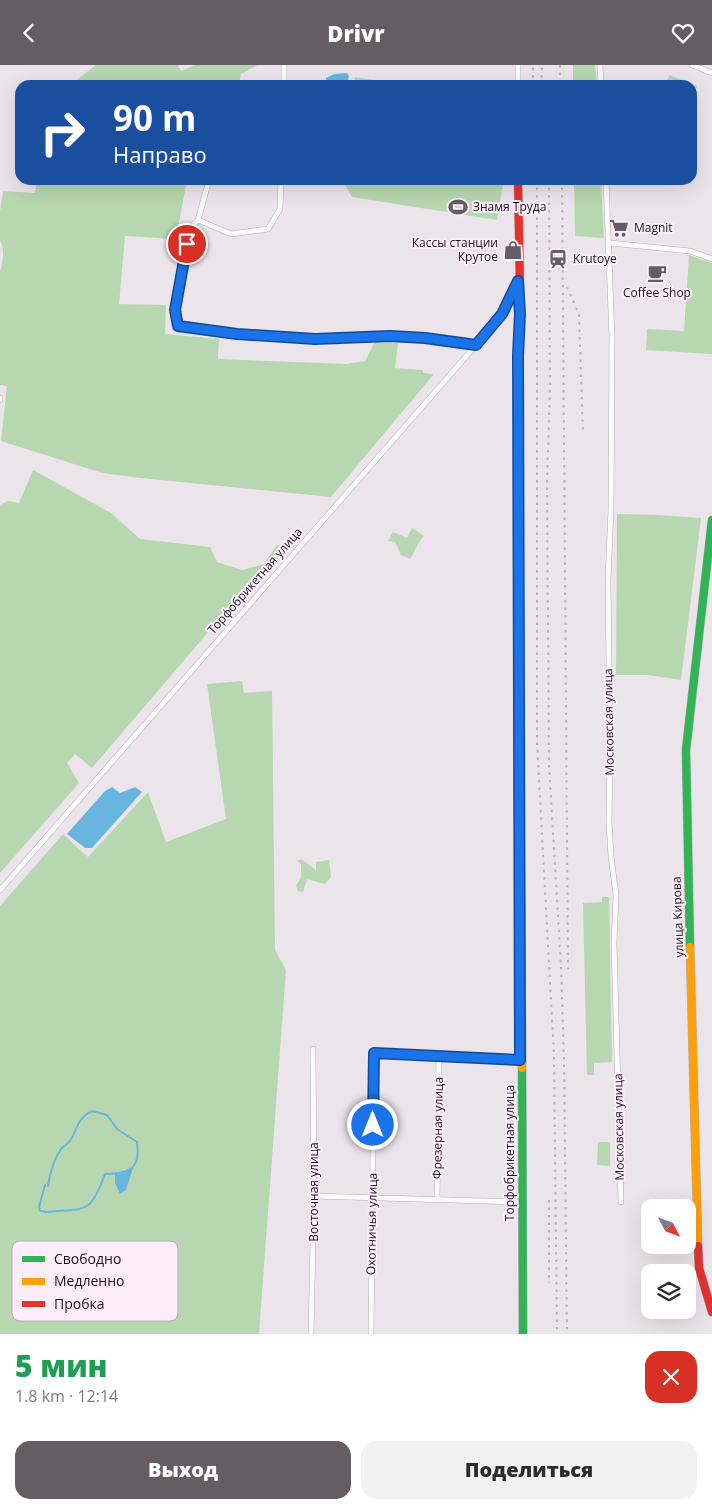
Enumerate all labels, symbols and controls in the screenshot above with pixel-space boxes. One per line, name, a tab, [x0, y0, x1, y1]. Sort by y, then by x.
text: Drivr	[327, 18, 385, 48]
icon: back	[15, 19, 43, 47]
icon: heart	[669, 19, 697, 47]
text: 90 m	[113, 94, 196, 141]
icon: right	[30, 100, 95, 165]
text: Направо	[113, 139, 207, 169]
sports icon: Знамя Труда	[447, 196, 469, 218]
place label: Знамя Труда	[473, 198, 546, 215]
supermarket icon: Magnit	[608, 217, 630, 239]
place label: Magnit	[634, 219, 673, 236]
pin	[166, 223, 208, 265]
icon: arrive	[173, 230, 201, 258]
place label: Кассы станции Крутое	[412, 234, 498, 265]
shop icon: Кассы станции Крутое	[502, 239, 524, 261]
station icon: Krutoye	[547, 248, 569, 270]
place label: Krutoye	[573, 250, 617, 267]
cafe icon: Coffee Shop	[646, 262, 668, 284]
place label: Coffee Shop	[623, 284, 691, 301]
street label: Торфобрикетная улица	[203, 524, 306, 638]
street label: Московская улица	[599, 668, 618, 776]
street label: улица Кирова	[668, 876, 687, 958]
street label: Московская улица	[609, 1073, 628, 1181]
street label: Фрезерная улица	[428, 1077, 447, 1179]
street label: Торфобрикетная улица	[501, 1085, 518, 1221]
position arrow	[346, 1098, 398, 1150]
street label: Восточная улица	[305, 1142, 322, 1242]
street label: Охотничья улица	[362, 1173, 381, 1275]
north arrow	[641, 1199, 696, 1254]
map controls	[641, 1199, 696, 1319]
legend	[12, 1241, 178, 1321]
text: Свободно	[54, 1249, 121, 1268]
button: layers	[641, 1264, 696, 1319]
text: Медленно	[54, 1271, 125, 1290]
text: Пробка	[54, 1294, 105, 1313]
text: 5 мин	[15, 1345, 108, 1386]
button: close	[645, 1351, 697, 1403]
text: 1.8 km · 12:14	[15, 1385, 118, 1407]
button: Выход	[15, 1441, 351, 1499]
button: Поделиться	[361, 1441, 697, 1499]

